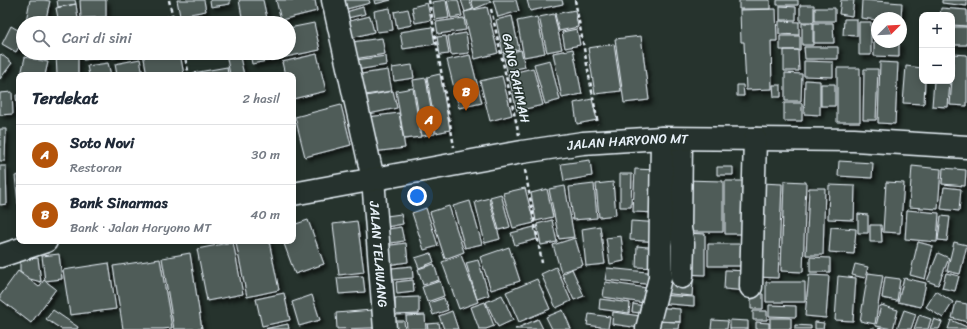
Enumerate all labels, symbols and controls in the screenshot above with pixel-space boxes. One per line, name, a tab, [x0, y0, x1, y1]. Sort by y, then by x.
north arrow	[871, 12, 907, 48]
map controls	[919, 12, 955, 84]
button: +	[919, 12, 955, 48]
search box	[16, 16, 296, 60]
text: Cari di sini	[62, 25, 132, 51]
icon: search	[30, 27, 52, 49]
street label: GANG RAHMAH	[495, 31, 537, 126]
button: −	[919, 48, 955, 84]
pin: B	[453, 78, 479, 111]
text: Terdekat	[32, 83, 98, 113]
text: 2 hasil	[243, 87, 280, 110]
pin: A	[416, 106, 442, 139]
street label: JALAN HARYONO MT	[564, 126, 690, 157]
text: Soto Novi	[70, 130, 134, 156]
text: A	[41, 143, 49, 166]
text: 30 m	[251, 143, 280, 166]
text: Restoran	[70, 156, 122, 179]
your location	[407, 186, 427, 206]
text: Bank Sinarmas	[70, 190, 168, 216]
street label: JALAN TELAWANG	[363, 199, 395, 308]
text: B	[41, 203, 49, 226]
text: 40 m	[250, 203, 280, 226]
text: Bank · Jalan Haryono MT	[70, 216, 211, 239]

